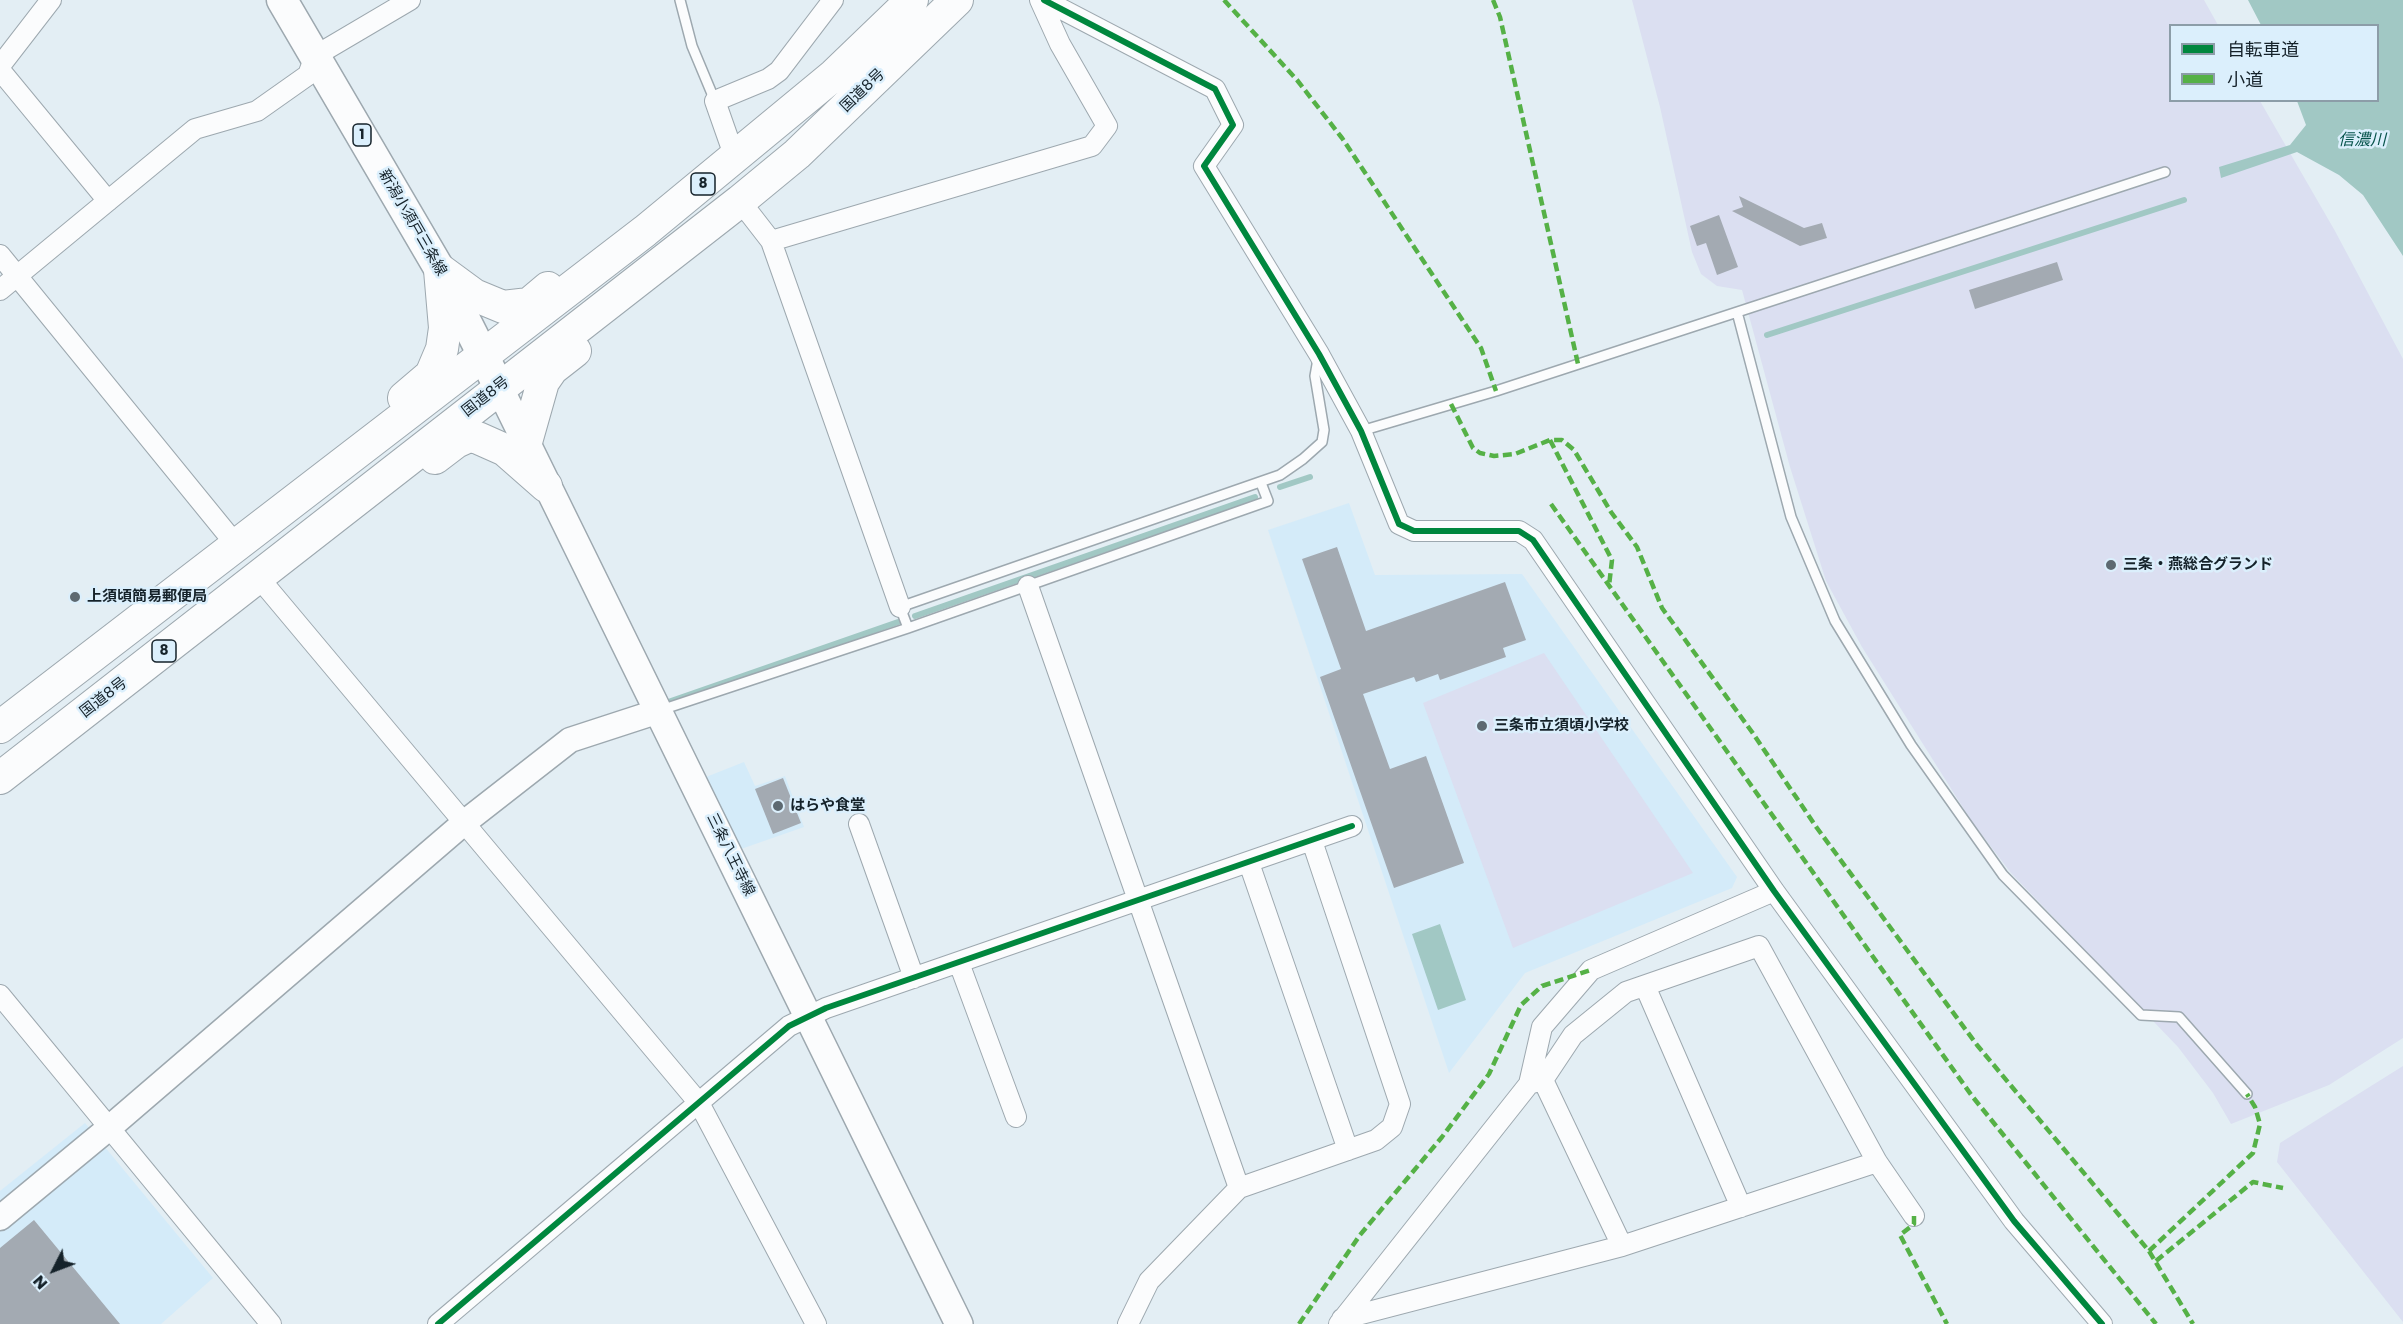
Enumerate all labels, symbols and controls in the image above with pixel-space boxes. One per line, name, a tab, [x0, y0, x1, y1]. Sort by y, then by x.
legend	[2169, 24, 2379, 102]
text: 自転車道	[2227, 37, 2299, 62]
street label: 国道8号	[837, 66, 889, 116]
text: 小道	[2227, 67, 2263, 92]
road number: 1	[353, 124, 371, 146]
water label: 信濃川	[2338, 131, 2386, 151]
street label: 新潟小須戸三条線	[374, 167, 450, 279]
road number: 8	[691, 173, 715, 195]
street label: 国道8号	[459, 373, 513, 421]
place label: 三条・燕総合グランド	[2123, 556, 2273, 574]
marker: 三条・燕総合グランド	[2104, 558, 2118, 572]
place label: 上須頃簡易郵便局	[87, 588, 207, 606]
marker: 上須頃簡易郵便局	[68, 590, 82, 604]
road number: 8	[152, 640, 176, 662]
street label: 国道8号	[77, 674, 131, 722]
place label: 三条市立須頃小学校	[1494, 717, 1629, 735]
marker: 三条市立須頃小学校	[1475, 719, 1489, 733]
place label: はらや食堂	[790, 797, 865, 815]
marker: はらや食堂	[771, 799, 785, 813]
street label: 三条八王寺線	[702, 811, 758, 899]
north arrow	[24, 1240, 84, 1300]
text: N	[28, 1270, 53, 1295]

